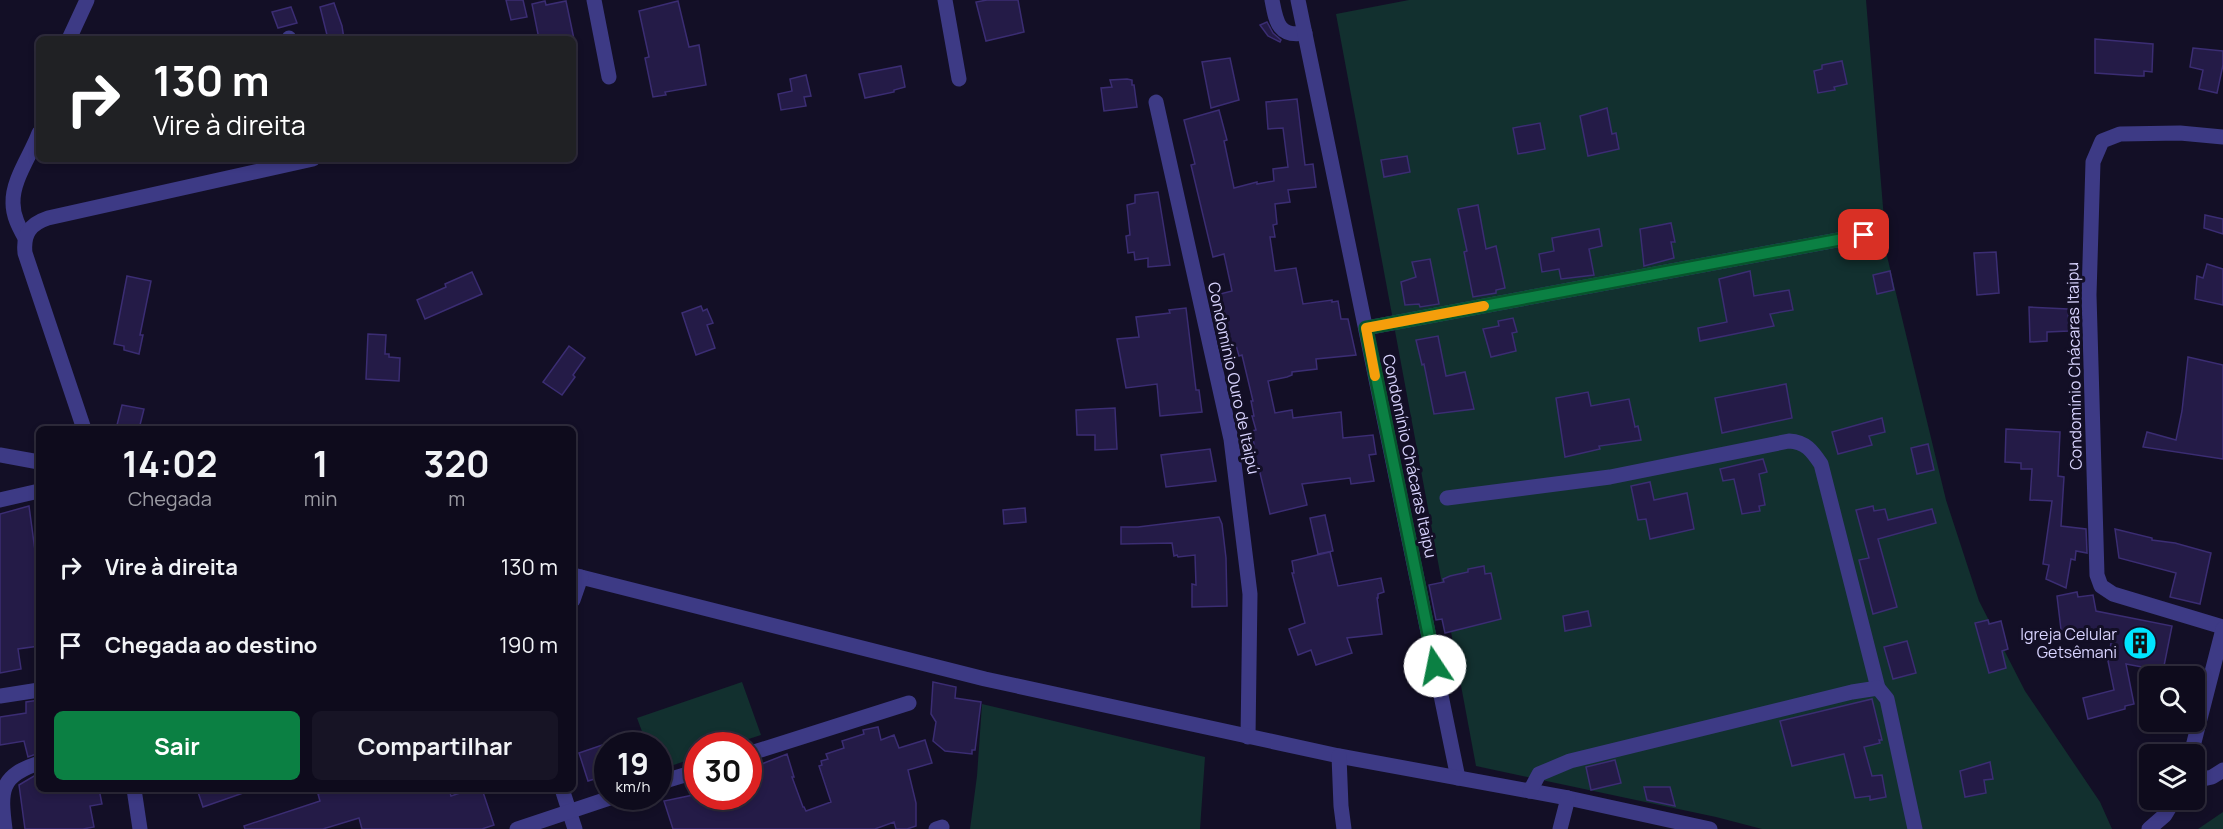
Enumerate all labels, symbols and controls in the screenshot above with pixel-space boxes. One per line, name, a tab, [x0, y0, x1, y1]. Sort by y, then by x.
text: 130 m	[153, 51, 270, 109]
icon: right	[54, 60, 132, 138]
text: Vire à direita	[153, 106, 306, 143]
pin	[1838, 209, 1889, 260]
icon: arrive	[1847, 218, 1880, 251]
street label: Condomínio Chácaras Itaipu	[2061, 262, 2087, 470]
street label: Condomínio Ouro de Itaipú	[1203, 280, 1265, 476]
street label: Condomínio Chácaras Itaipu	[1378, 352, 1442, 560]
text: 14:02	[122, 439, 217, 488]
text: 1	[313, 439, 328, 488]
text: 320	[424, 439, 490, 488]
text: Chegada	[128, 485, 212, 512]
text: min	[304, 485, 337, 512]
text: m	[448, 485, 465, 512]
icon: right	[54, 551, 87, 584]
text: Vire à direita	[105, 552, 238, 582]
text: 130 m	[501, 552, 558, 582]
place label: Igreja Celular Getsêmani	[2020, 623, 2117, 663]
building icon: Igreja Celular Getsêmani	[2122, 625, 2158, 661]
icon: arrive	[54, 629, 87, 662]
text: Chegada ao destino	[105, 630, 317, 660]
text: 190 m	[499, 630, 558, 660]
position arrow	[1403, 634, 1467, 698]
map controls	[2139, 666, 2205, 810]
button: search	[2139, 666, 2205, 732]
button: Sair	[54, 711, 300, 780]
button: Compartilhar	[312, 711, 558, 780]
speed limit sign: 30	[684, 732, 762, 810]
text: 19	[617, 743, 649, 784]
button: layers	[2139, 744, 2205, 810]
text: km/h	[616, 776, 650, 797]

